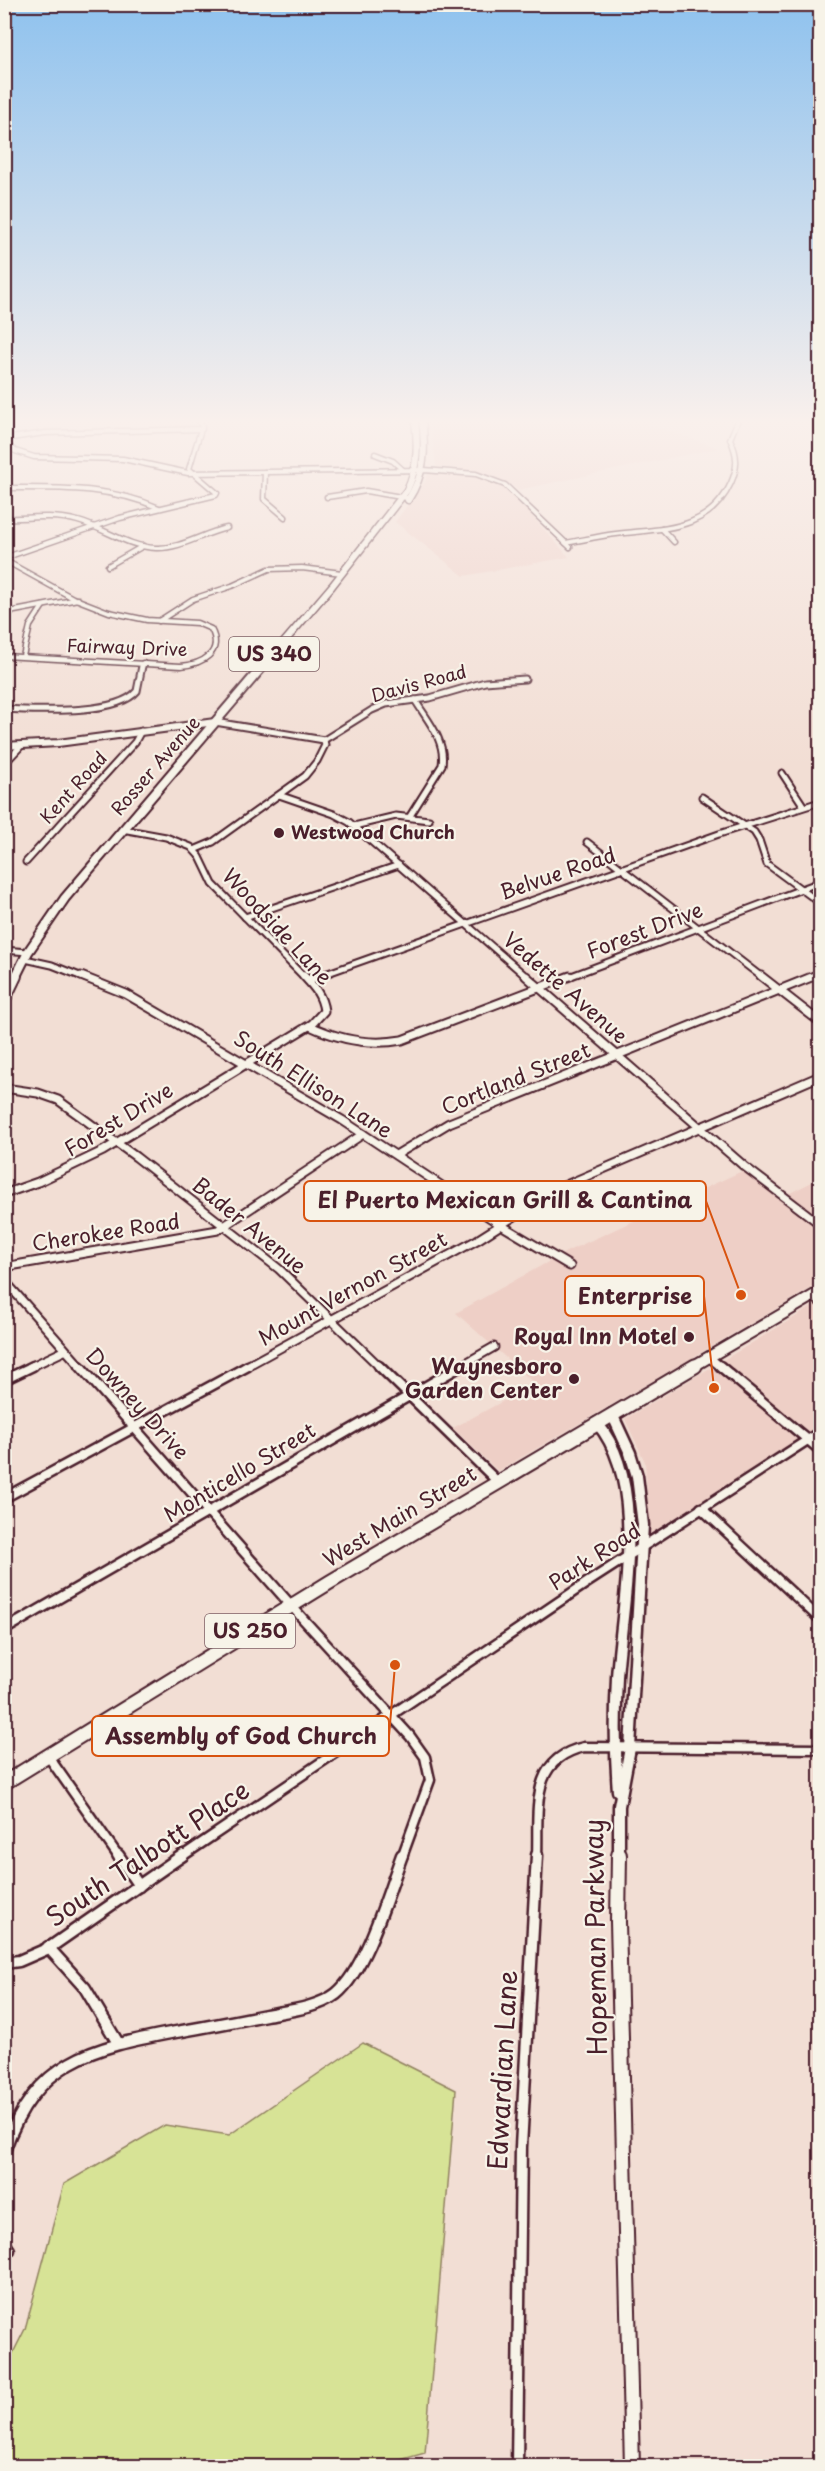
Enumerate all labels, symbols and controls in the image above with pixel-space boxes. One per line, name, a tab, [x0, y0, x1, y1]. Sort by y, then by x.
street label: Fairway Drive	[66, 631, 188, 662]
road number: US 340	[229, 637, 319, 671]
street label: Davis Road	[368, 657, 469, 708]
street label: Rosser Avenue	[104, 709, 206, 821]
street label: Kent Road	[33, 745, 113, 829]
place label: Westwood Church	[291, 818, 455, 845]
marker: Westwood Church	[272, 826, 286, 840]
street label: Belvue Road	[495, 837, 620, 907]
street label: Woodside Lane	[216, 860, 341, 991]
street label: Forest Drive	[582, 892, 707, 966]
street label: Vedette Avenue	[497, 923, 636, 1050]
street label: South Ellison Lane	[228, 1021, 400, 1145]
street label: Cortland Street	[436, 1033, 595, 1122]
street label: Forest Drive	[57, 1073, 178, 1163]
street label: Bader Avenue	[186, 1168, 314, 1281]
callout: El Puerto Mexican Grill & Cantina	[304, 1181, 706, 1221]
text: El Puerto Mexican Grill & Cantina	[318, 1182, 693, 1215]
street label: Cherokee Road	[29, 1204, 182, 1259]
street label: Mount Vernon Street	[252, 1222, 452, 1353]
callout: Enterprise	[565, 1276, 704, 1316]
text: Enterprise	[578, 1278, 692, 1311]
place label: Royal Inn Motel	[514, 1319, 677, 1351]
marker: Royal Inn Motel	[682, 1330, 696, 1344]
street label: Downey Drive	[79, 1339, 198, 1466]
place label: Waynesboro Garden Center	[405, 1349, 562, 1405]
marker: Waynesboro Garden Center	[567, 1372, 581, 1386]
street label: Monticello Street	[157, 1413, 321, 1529]
street label: West Main Street	[316, 1457, 482, 1574]
street label: Park Road	[542, 1514, 646, 1597]
road number: US 250	[205, 1614, 295, 1648]
callout: Assembly of God Church	[92, 1716, 389, 1756]
text: Assembly of God Church	[104, 1718, 377, 1751]
street label: South Talbott Place	[37, 1770, 257, 1936]
street label: Hopeman Parkway	[573, 1819, 616, 2055]
street label: Edwardian Lane	[477, 1969, 526, 2171]

